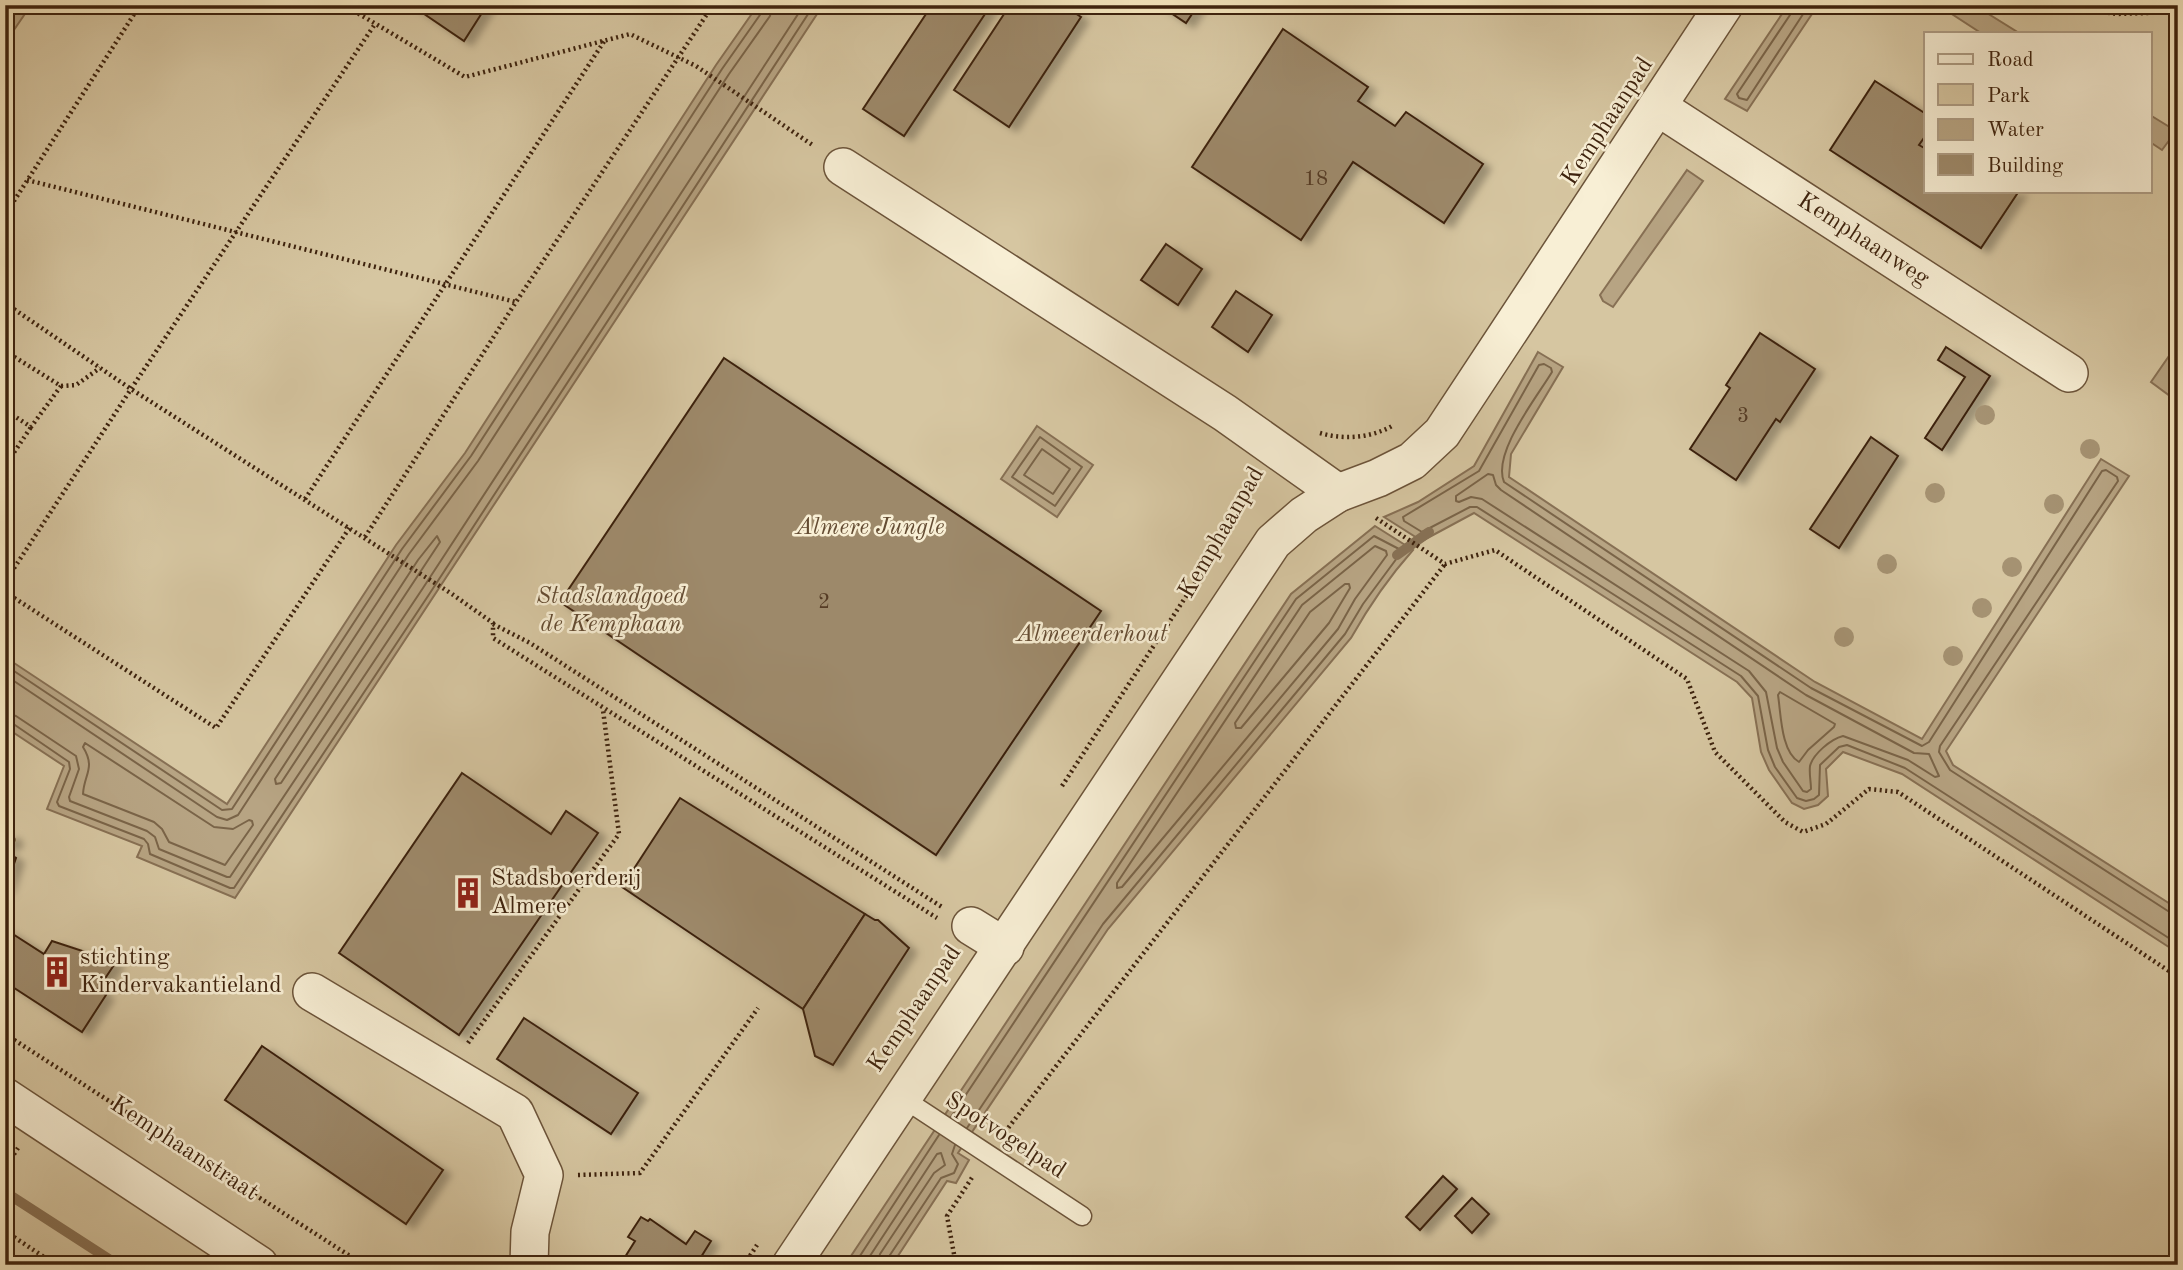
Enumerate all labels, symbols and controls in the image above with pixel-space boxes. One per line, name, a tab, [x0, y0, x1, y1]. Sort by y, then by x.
legend	[1924, 32, 2152, 192]
text: Road	[1987, 50, 2034, 71]
street label: Kemphaanpad	[1558, 54, 1658, 190]
text: Park	[1987, 86, 2030, 107]
text: Water	[1987, 120, 2044, 141]
text: Building	[1987, 156, 2064, 177]
house number: 18	[1304, 169, 1328, 190]
street label: Kemphaanweg	[1793, 189, 1933, 291]
house number: 3	[1737, 406, 1749, 427]
street label: Kemphaanpad	[1175, 463, 1269, 603]
park label: Almere Jungle	[793, 516, 945, 540]
park label: Stadslandgoed de Kemphaan	[536, 585, 686, 637]
house number: 2	[818, 592, 830, 613]
park label: Almeerderhout	[1014, 623, 1168, 647]
place label: Stadsboerderij Almere	[491, 867, 642, 919]
building icon: Stadsboerderij Almere	[451, 876, 485, 910]
street label: Kemphaanpad	[864, 941, 966, 1077]
place label: stichting Kindervakantieland	[80, 946, 282, 998]
building icon: stichting Kindervakantieland	[40, 955, 74, 989]
street label: Spotvogelpad	[940, 1088, 1070, 1184]
street label: Kemphaanstraat	[106, 1092, 262, 1206]

